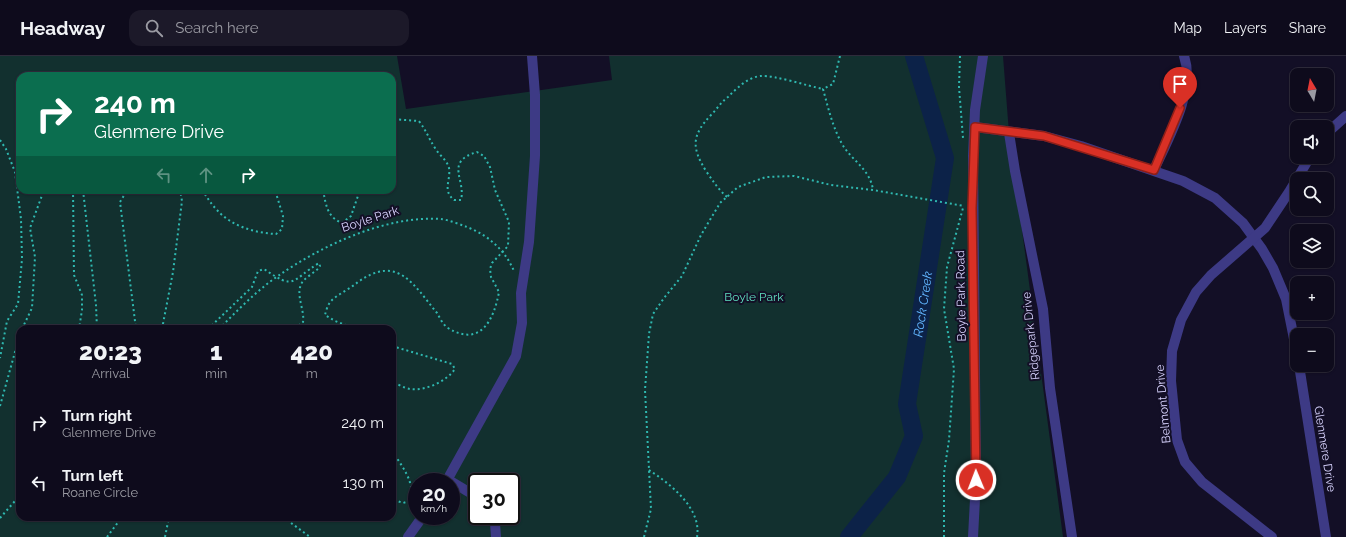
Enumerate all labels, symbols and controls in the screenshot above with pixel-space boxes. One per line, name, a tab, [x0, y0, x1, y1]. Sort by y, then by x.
search box	[129, 10, 409, 46]
text: Headway	[20, 17, 105, 39]
icon: search	[143, 17, 165, 39]
text: Search here	[175, 19, 258, 37]
text: Map	[1174, 20, 1202, 36]
text: Layers	[1224, 20, 1267, 36]
text: Share	[1289, 20, 1326, 36]
pin	[1163, 67, 1197, 108]
north arrow	[1290, 68, 1334, 112]
map controls	[1290, 68, 1334, 372]
icon: arrive	[1169, 73, 1191, 95]
text: 240 m	[94, 87, 176, 120]
icon: right	[28, 88, 80, 140]
button: sound	[1290, 120, 1334, 164]
text: Glenmere Drive	[94, 121, 224, 142]
icon: left	[153, 164, 175, 186]
icon: ahead	[195, 164, 217, 186]
icon: right	[237, 164, 259, 186]
button: search	[1290, 172, 1334, 216]
street label: Boyle Park	[340, 203, 401, 235]
button: layers	[1290, 224, 1334, 268]
street label: Boyle Park Road	[953, 250, 969, 342]
water label: Rock Creek	[910, 270, 935, 338]
button: +	[1290, 276, 1334, 320]
park label: Boyle Park	[724, 290, 784, 304]
street label: Ridgepark Drive	[1019, 291, 1043, 381]
button: −	[1290, 328, 1334, 372]
text: 20:23	[79, 337, 142, 366]
text: 1	[210, 337, 222, 366]
text: 420	[290, 337, 333, 366]
street label: Belmont Drive	[1153, 364, 1173, 444]
text: Arrival	[91, 366, 130, 381]
text: min	[205, 366, 227, 381]
text: m	[306, 366, 318, 381]
street label: Glenmere Drive	[1311, 405, 1339, 493]
text: Turn right	[62, 407, 132, 425]
icon: right	[28, 412, 50, 434]
text: 240 m	[341, 414, 384, 432]
text: Glenmere Drive	[62, 425, 156, 440]
position arrow	[955, 459, 997, 501]
text: Turn left	[62, 467, 123, 485]
icon: left	[28, 472, 50, 494]
speed limit sign: 30	[468, 473, 520, 525]
text: 130 m	[343, 474, 384, 492]
text: 20	[422, 482, 446, 506]
text: Roane Circle	[62, 485, 138, 500]
text: km/h	[421, 503, 447, 514]

